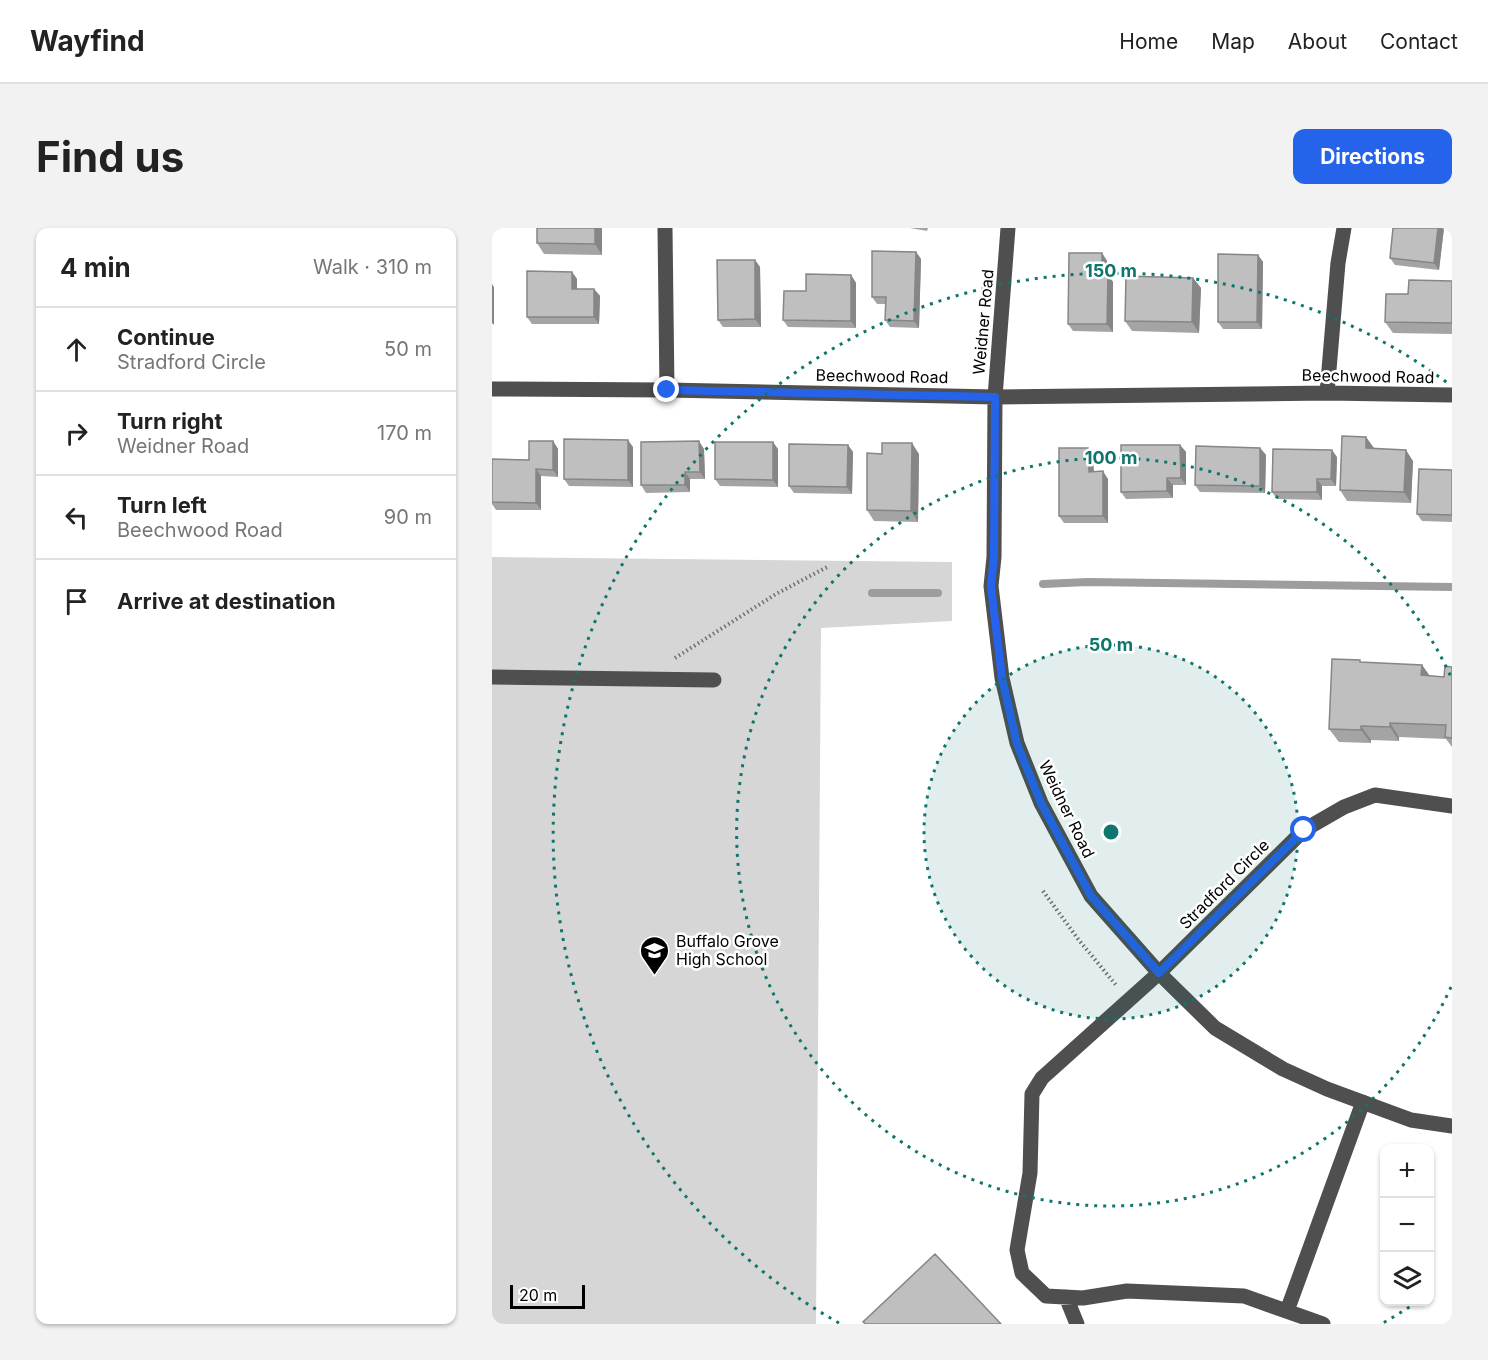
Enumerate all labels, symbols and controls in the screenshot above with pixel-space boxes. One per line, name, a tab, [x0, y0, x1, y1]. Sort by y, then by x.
text: Wayfind	[30, 24, 145, 58]
text: Home	[1119, 29, 1178, 54]
text: Map	[1211, 29, 1255, 54]
text: About	[1288, 29, 1347, 54]
text: Contact	[1380, 29, 1458, 54]
button: Directions	[1293, 129, 1452, 184]
text: Find us	[36, 131, 184, 182]
text: 4 min	[60, 252, 131, 283]
text: Walk · 310 m	[313, 255, 432, 279]
text: 150 m	[1085, 260, 1137, 281]
street label: Weidner Road	[968, 268, 998, 376]
text: Continue	[117, 324, 215, 350]
icon: ahead	[60, 333, 93, 366]
text: 50 m	[384, 337, 432, 361]
text: Stradford Circle	[117, 350, 266, 374]
street label: Beechwood Road	[816, 365, 948, 387]
street label: Beechwood Road	[1302, 365, 1434, 387]
route end	[653, 376, 679, 402]
text: Turn right	[117, 408, 223, 434]
icon: right	[60, 417, 93, 450]
text: 170 m	[377, 421, 432, 445]
text: Weidner Road	[117, 434, 249, 458]
text: 100 m	[1085, 447, 1137, 468]
text: Turn left	[117, 492, 207, 518]
icon: left	[60, 501, 93, 534]
text: 90 m	[384, 505, 432, 529]
text: Beechwood Road	[117, 518, 283, 542]
icon: arrive	[60, 585, 93, 618]
text: Arrive at destination	[117, 588, 336, 614]
text: 50 m	[1089, 634, 1133, 655]
street label: Weidner Road	[1035, 757, 1099, 861]
route start	[1290, 816, 1316, 842]
centre of rings	[1101, 822, 1121, 842]
street label: Stradford Circle	[1175, 835, 1273, 933]
place label: Buffalo Grove High School	[676, 931, 779, 969]
school or university icon: Buffalo Grove High School	[639, 934, 671, 976]
map controls	[1380, 1144, 1434, 1306]
button: +	[1380, 1144, 1434, 1198]
button: −	[1380, 1198, 1434, 1252]
button: layers	[1380, 1252, 1434, 1306]
scale bar	[510, 1282, 585, 1310]
text: 20 m	[519, 1285, 557, 1305]

